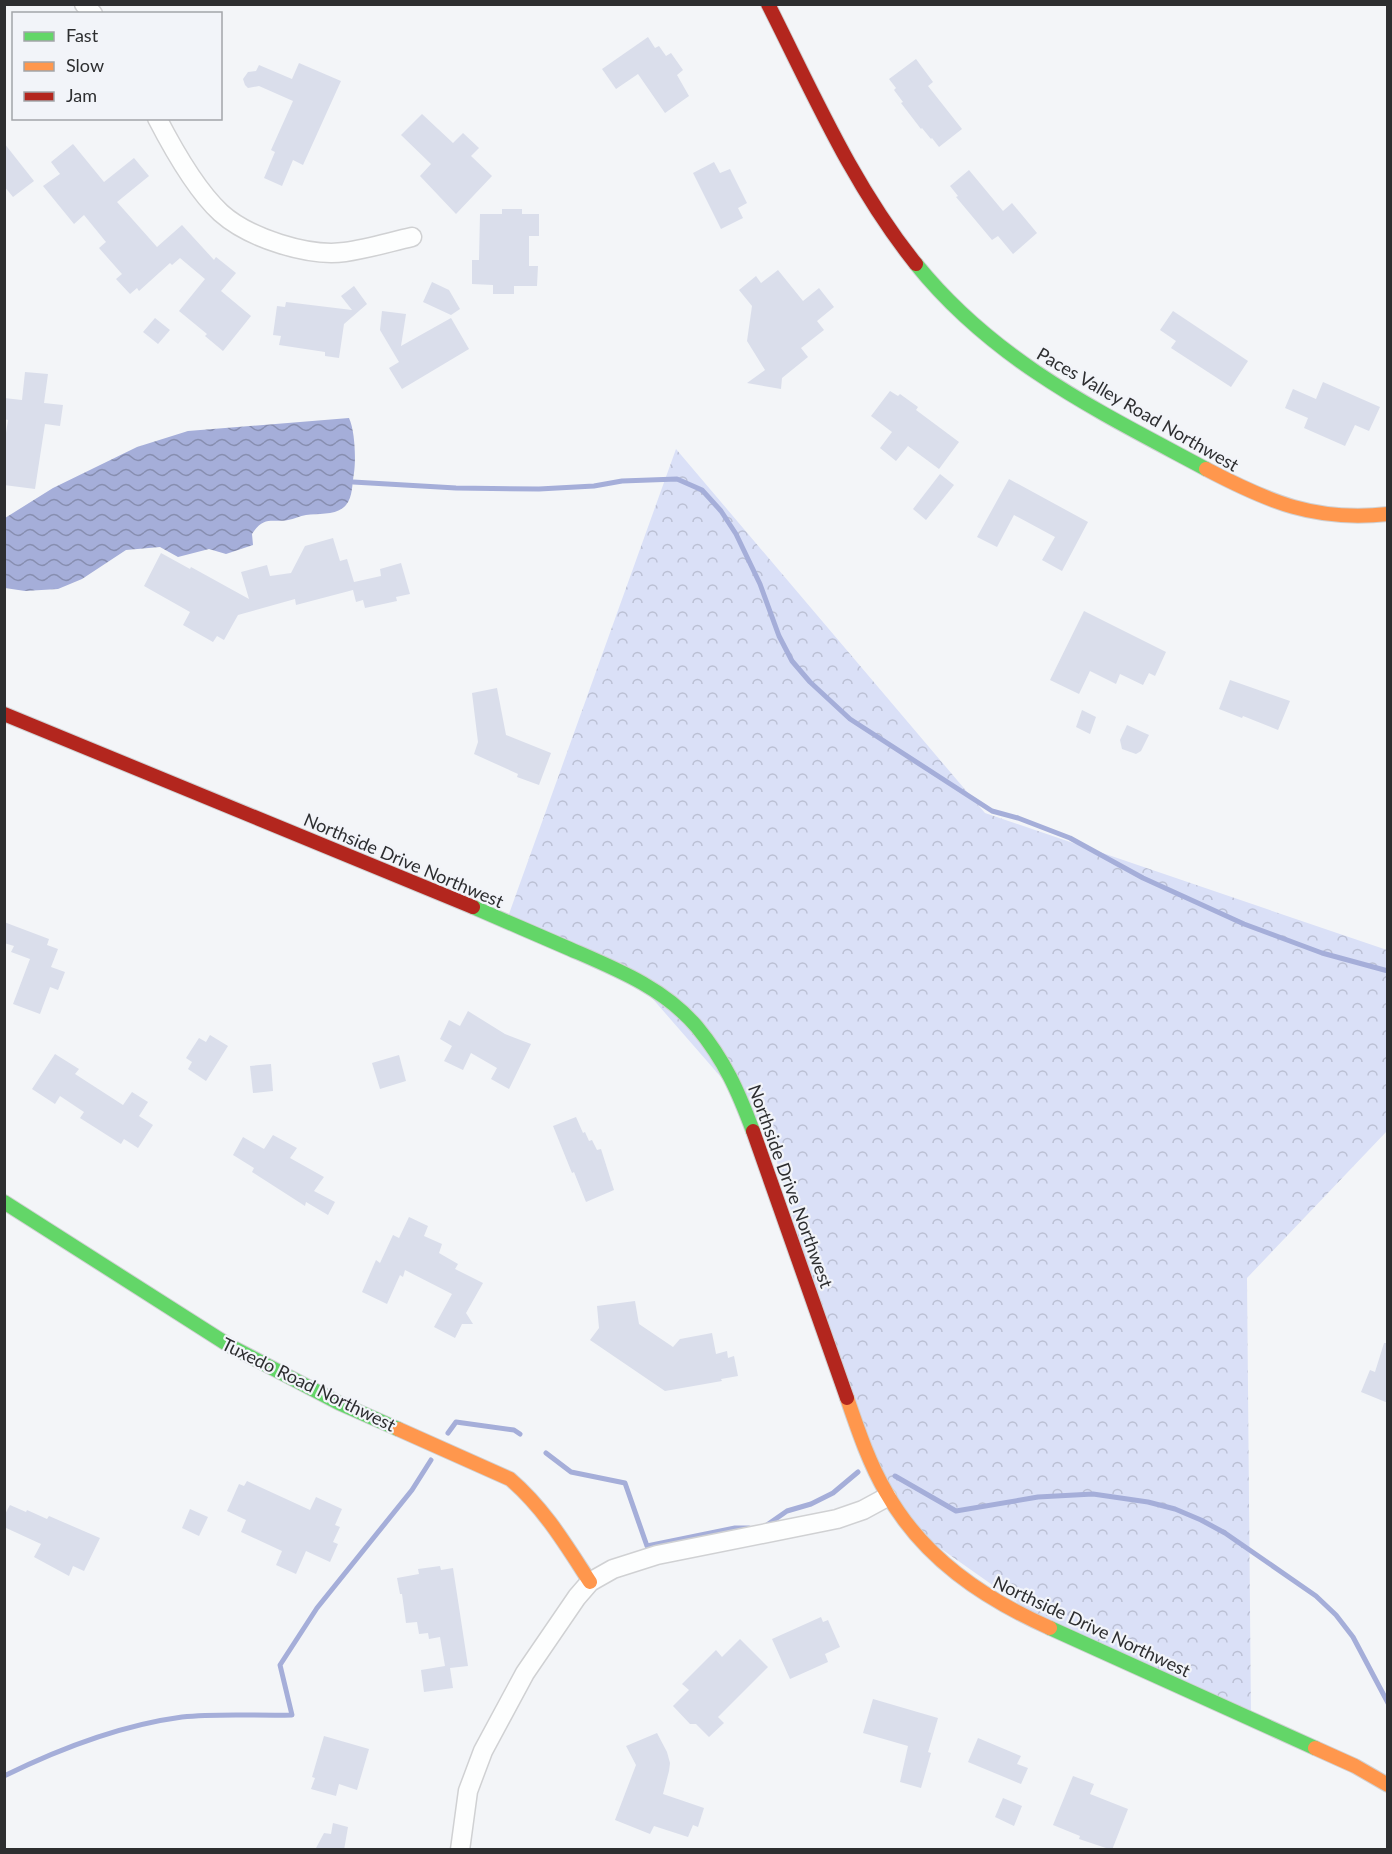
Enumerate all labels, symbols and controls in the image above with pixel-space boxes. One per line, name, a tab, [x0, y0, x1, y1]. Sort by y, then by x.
legend	[12, 12, 222, 120]
text: Fast	[66, 24, 99, 46]
text: Slow	[66, 54, 104, 76]
text: Jam	[66, 84, 97, 106]
street label: Paces Valley Road Northwest	[1033, 342, 1243, 476]
street label: Northside Drive Northwest	[301, 808, 508, 912]
street label: Northside Drive Northwest	[744, 1081, 838, 1291]
street label: Tuxedo Road Northwest	[218, 1332, 400, 1436]
street label: Northside Drive Northwest	[990, 1571, 1195, 1682]

